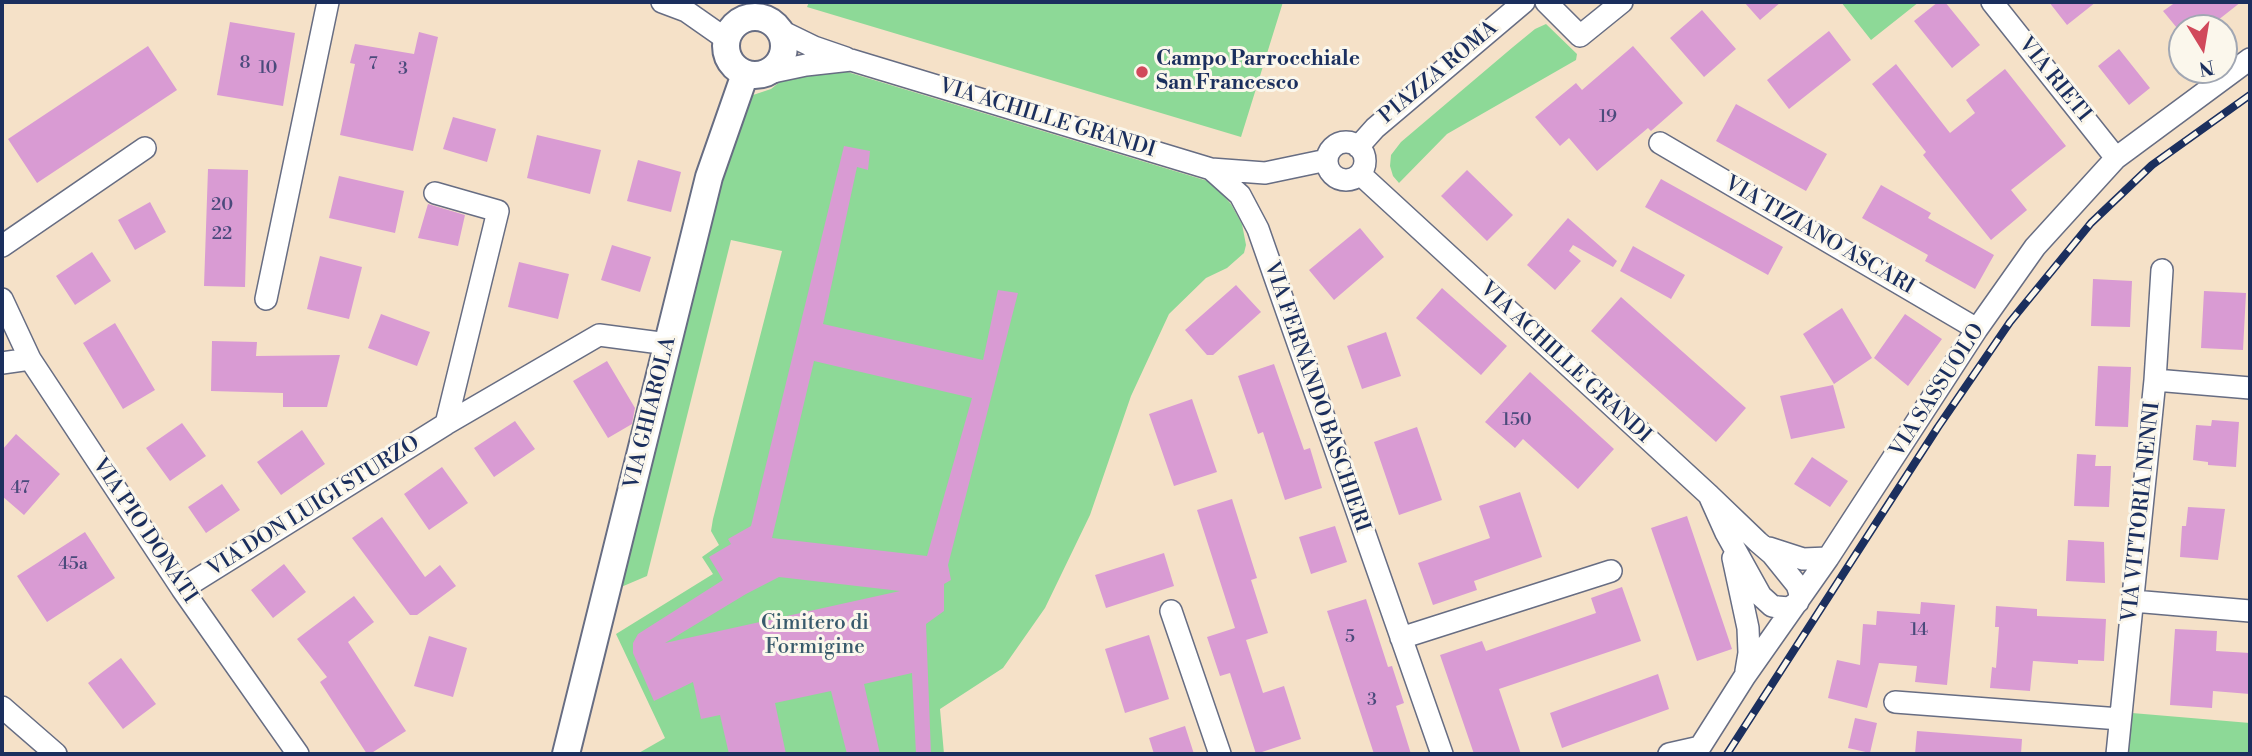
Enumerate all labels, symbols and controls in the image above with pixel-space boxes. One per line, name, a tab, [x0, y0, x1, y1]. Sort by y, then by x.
north arrow	[2168, 14, 2238, 84]
street label: PIAZZA ROMA	[1375, 16, 1503, 130]
street label: VIA RIETI	[2012, 33, 2096, 127]
place label: Campo Parrocchiale San Francesco	[1156, 47, 1360, 97]
house number: 8	[239, 53, 251, 75]
house number: 7	[368, 54, 378, 76]
text: N	[2197, 54, 2216, 81]
house number: 10	[258, 58, 278, 80]
house number: 3	[398, 59, 408, 81]
marker: Campo Parrocchiale San Francesco	[1134, 64, 1150, 80]
street label: VIA ACHILLE GRANDI	[936, 74, 1158, 164]
house number: 19	[1599, 107, 1617, 129]
street label: VIA TIZIANO ASCARI	[1720, 171, 1918, 301]
house number: 20	[211, 195, 233, 217]
house number: 22	[212, 224, 232, 246]
street label: VIA FERNANDO BASCHIERI	[1258, 259, 1374, 535]
street label: VIA ACHILLE GRANDI	[1474, 277, 1656, 449]
street label: VIA SASSUOLO	[1885, 320, 1991, 462]
street label: VIA GHIAROLA	[620, 334, 682, 492]
street label: VIA VITTORIA NENNI	[2118, 401, 2166, 623]
house number: 150	[1502, 410, 1532, 432]
street label: VIA DON LUIGI STURZO	[203, 431, 425, 583]
street label: VIA PIO DONATI	[86, 454, 202, 608]
house number: 47	[10, 478, 30, 500]
house number: 45a	[58, 554, 88, 576]
park label: Cimitero di Formigine	[761, 611, 869, 661]
house number: 14	[1910, 620, 1928, 642]
house number: 5	[1345, 627, 1355, 649]
house number: 3	[1367, 690, 1377, 712]

